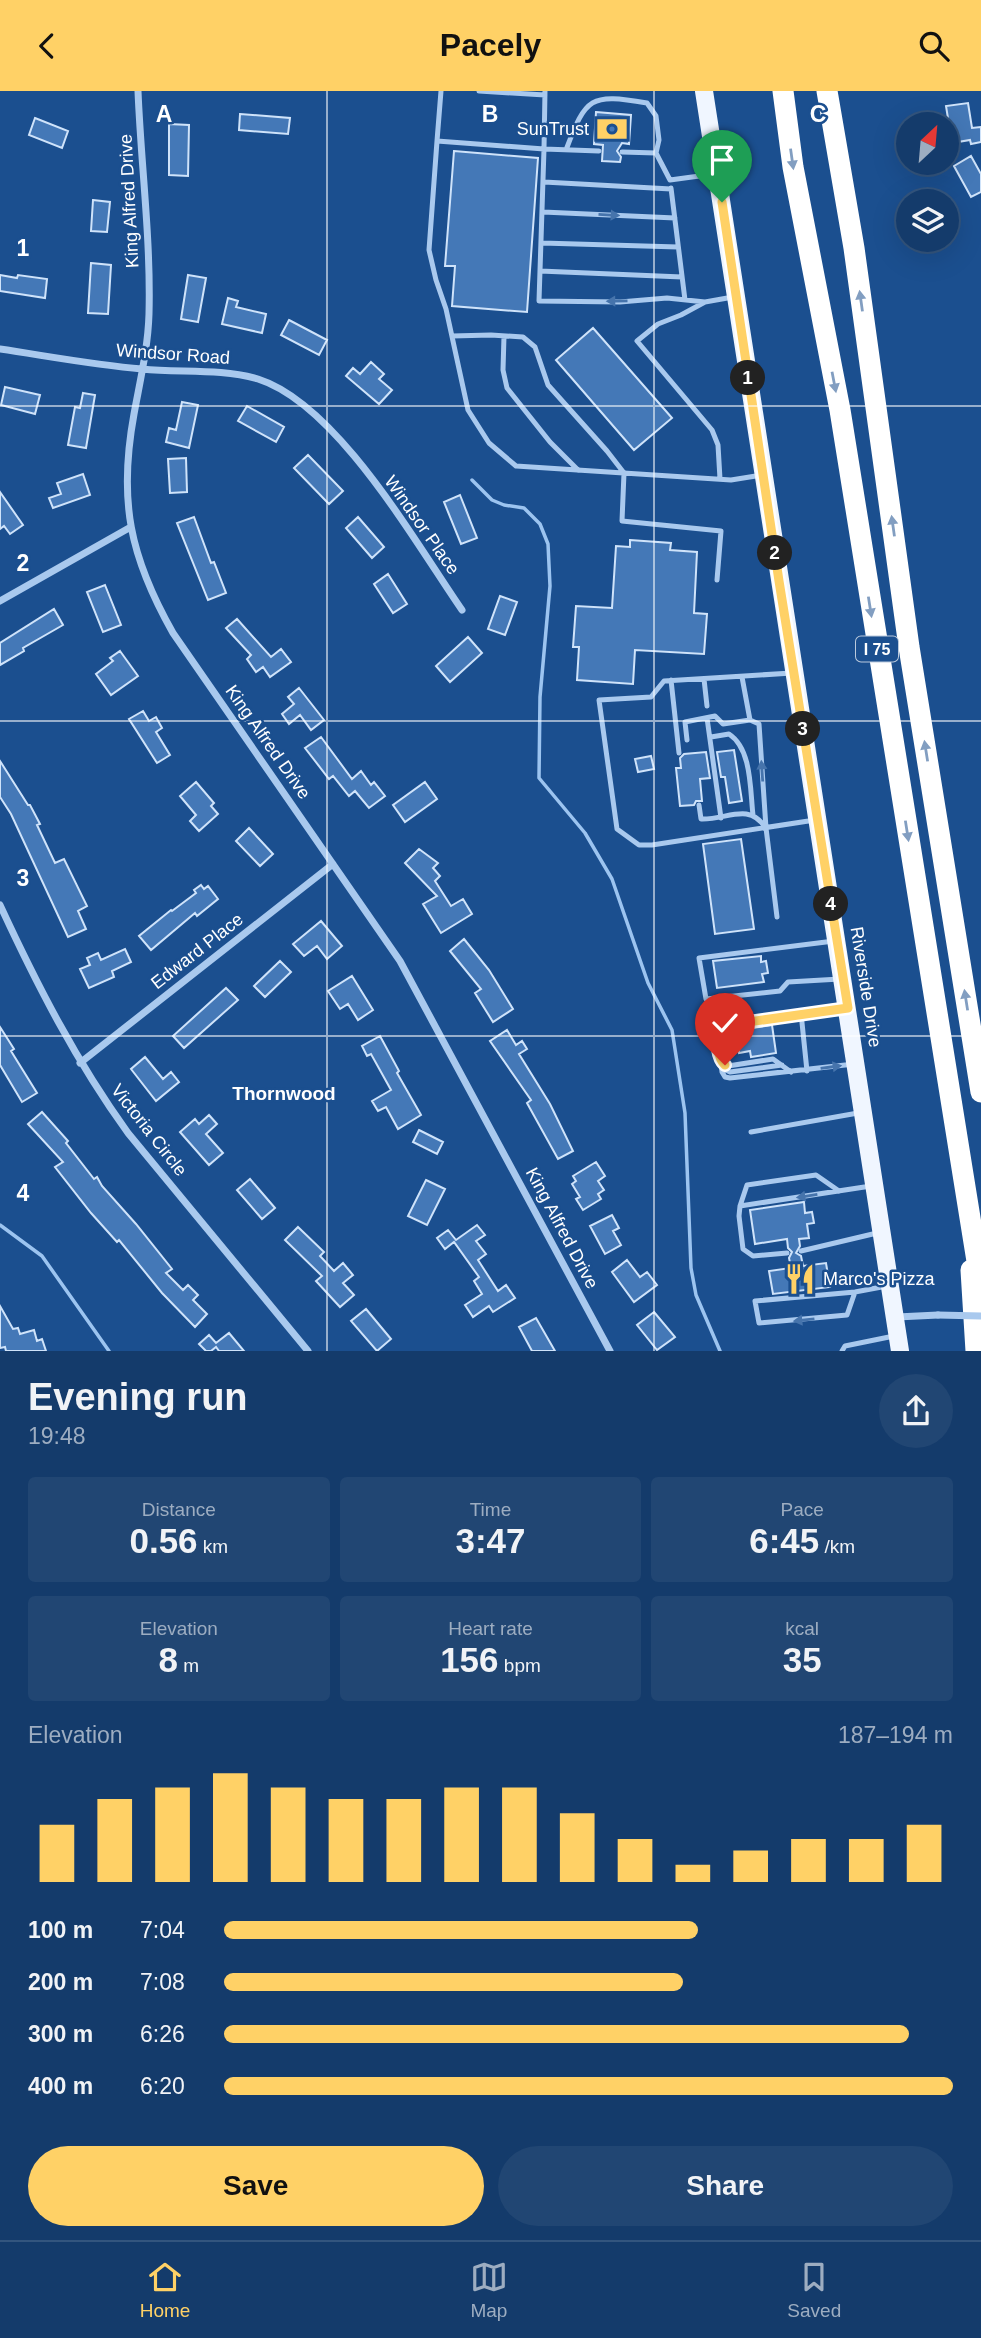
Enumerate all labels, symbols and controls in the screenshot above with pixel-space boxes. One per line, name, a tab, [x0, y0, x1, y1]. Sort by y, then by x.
icon: back	[28, 27, 66, 65]
text: Pacely	[440, 27, 541, 63]
icon: search	[915, 27, 953, 65]
text: A	[156, 101, 172, 127]
text: B	[482, 101, 498, 127]
text: C	[810, 101, 826, 127]
bank icon: SunTrust	[595, 112, 629, 146]
north arrow	[896, 112, 959, 175]
map controls	[896, 112, 959, 252]
place label: SunTrust	[517, 119, 589, 139]
pin	[692, 130, 752, 202]
street label: King Alfred Drive	[116, 134, 142, 268]
icon: arrive	[703, 141, 741, 179]
one-way arrow	[787, 148, 798, 170]
button: layers	[896, 189, 959, 252]
one-way arrow	[598, 209, 620, 220]
text: 1	[17, 235, 30, 261]
one-way arrow	[855, 290, 866, 312]
one-way arrow	[606, 296, 628, 307]
street label: Windsor Road	[115, 340, 231, 368]
pin: 1	[730, 361, 766, 395]
text: 1	[742, 367, 753, 388]
one-way arrow	[829, 371, 840, 393]
street label: Windsor Place	[381, 472, 463, 578]
one-way arrow	[887, 515, 898, 537]
pin: 2	[758, 535, 792, 571]
text: 2	[769, 542, 780, 563]
text: 2	[17, 550, 29, 576]
one-way arrow	[865, 596, 876, 618]
road number: I 75	[856, 636, 898, 661]
street label: King Alfred Drive	[221, 681, 315, 803]
pin: 3	[786, 711, 820, 747]
text: 3	[797, 718, 808, 739]
one-way arrow	[920, 740, 931, 762]
one-way arrow	[756, 760, 767, 782]
one-way arrow	[902, 820, 913, 842]
text: 3	[17, 865, 29, 891]
pin: 4	[814, 887, 848, 921]
text: 4	[825, 893, 836, 914]
street label: Edward Place	[147, 909, 247, 993]
street label: Riverside Drive	[847, 925, 885, 1049]
one-way arrow	[960, 989, 971, 1011]
pin	[695, 993, 755, 1065]
icon: check	[706, 1004, 744, 1042]
one-way arrow	[820, 1062, 842, 1073]
street label: Victoria Circle	[107, 1080, 191, 1180]
district label: Thornwood	[232, 1083, 336, 1104]
street label: King Alfred Drive	[522, 1164, 602, 1292]
text: 4	[17, 1180, 30, 1206]
one-way arrow	[796, 1191, 818, 1202]
restaurant icon: Marco's Pizza	[783, 1262, 817, 1296]
place label: Marco's Pizza	[823, 1269, 935, 1289]
one-way arrow	[793, 1315, 815, 1326]
button: share	[879, 1374, 953, 1448]
text: Evening run	[28, 1376, 248, 1418]
text: 19:48	[28, 1423, 86, 1449]
text: Distance	[142, 1499, 216, 1520]
text: Time	[470, 1499, 511, 1520]
text: Pace	[781, 1499, 824, 1520]
text: 0.56	[129, 1521, 198, 1560]
text: 3:47	[455, 1521, 526, 1560]
text: 6:45	[749, 1521, 819, 1560]
text: km	[198, 1536, 228, 1557]
text: /km	[819, 1536, 855, 1557]
text: Elevation	[140, 1618, 218, 1639]
text: Heart rate	[448, 1618, 533, 1639]
text: kcal	[785, 1618, 819, 1639]
text: 8	[159, 1640, 178, 1679]
text: 156	[440, 1640, 499, 1679]
text: 35	[783, 1640, 822, 1679]
text: m	[178, 1655, 199, 1676]
text: bpm	[499, 1655, 541, 1676]
text: Elevation	[28, 1722, 123, 1748]
text: 187–194 m	[838, 1722, 953, 1748]
text: 100 m	[28, 1917, 93, 1943]
text: 7:04	[140, 1917, 185, 1943]
text: 200 m	[28, 1969, 93, 1995]
text: 7:08	[140, 1969, 185, 1995]
text: 300 m	[28, 2021, 93, 2047]
text: 6:26	[140, 2021, 185, 2047]
text: 400 m	[28, 2073, 93, 2099]
text: 6:20	[140, 2073, 185, 2099]
button: Save	[28, 2146, 484, 2226]
button: Share	[498, 2146, 953, 2226]
tab: Home	[140, 2258, 190, 2322]
tab: Map	[470, 2258, 508, 2322]
tab: Saved	[787, 2258, 841, 2322]

